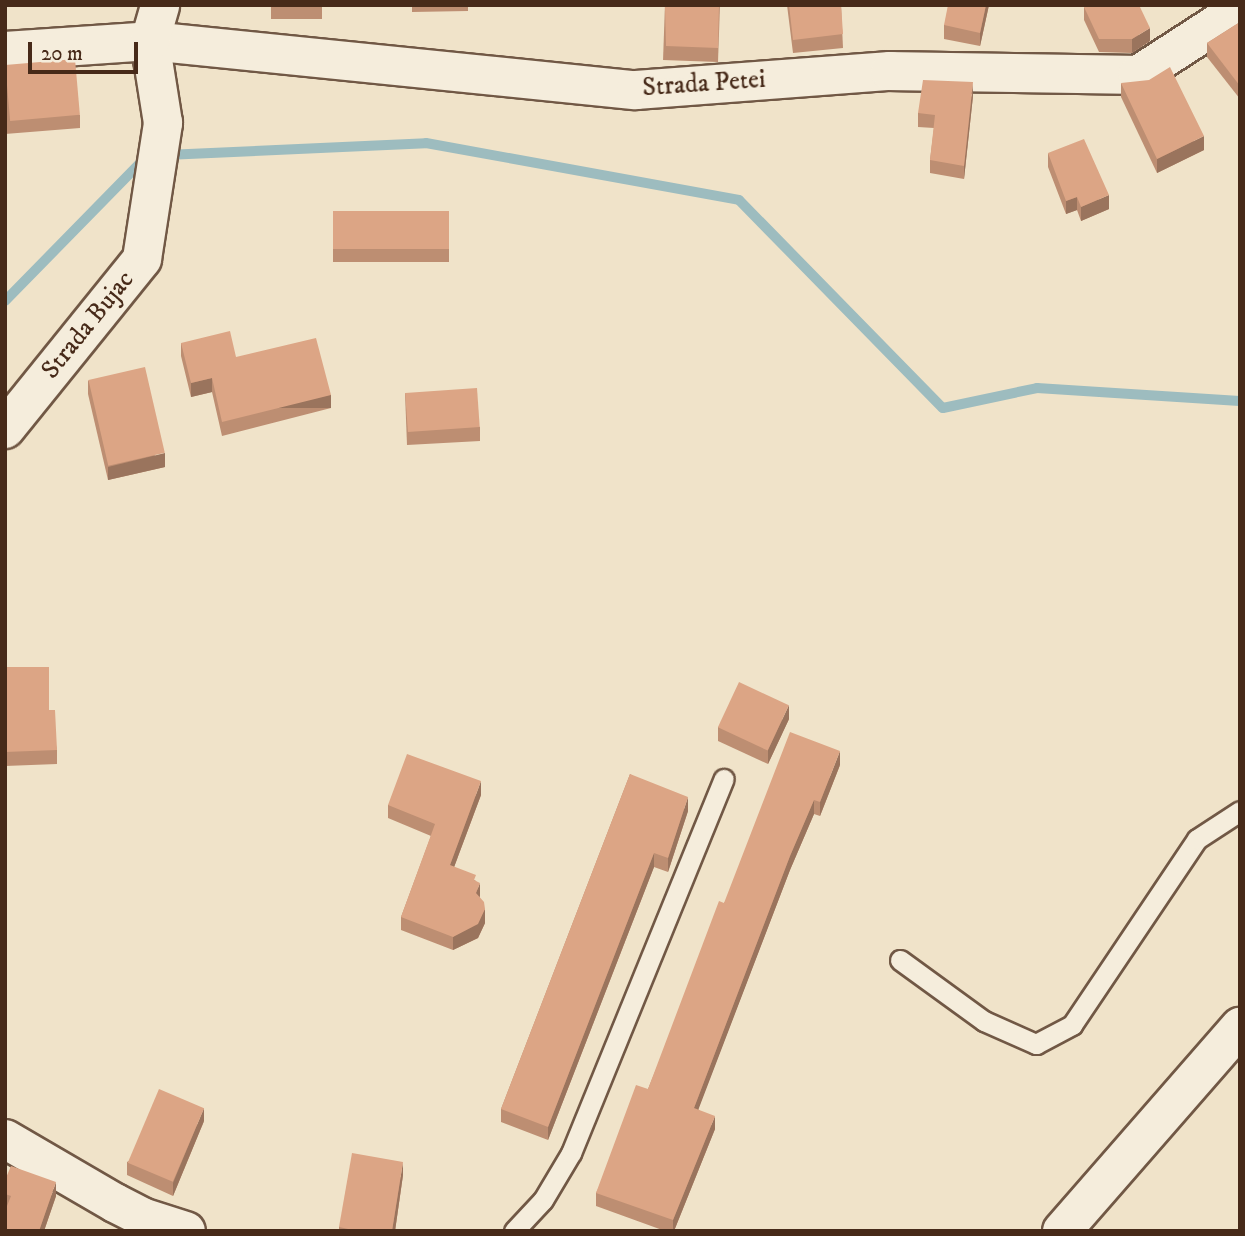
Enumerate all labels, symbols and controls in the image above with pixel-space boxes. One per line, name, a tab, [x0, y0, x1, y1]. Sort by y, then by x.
scale bar	[32, 28, 142, 72]
text: 20 m	[41, 41, 83, 67]
street label: Strada Petei	[641, 64, 767, 104]
street label: Strada Bujac	[35, 265, 141, 385]

